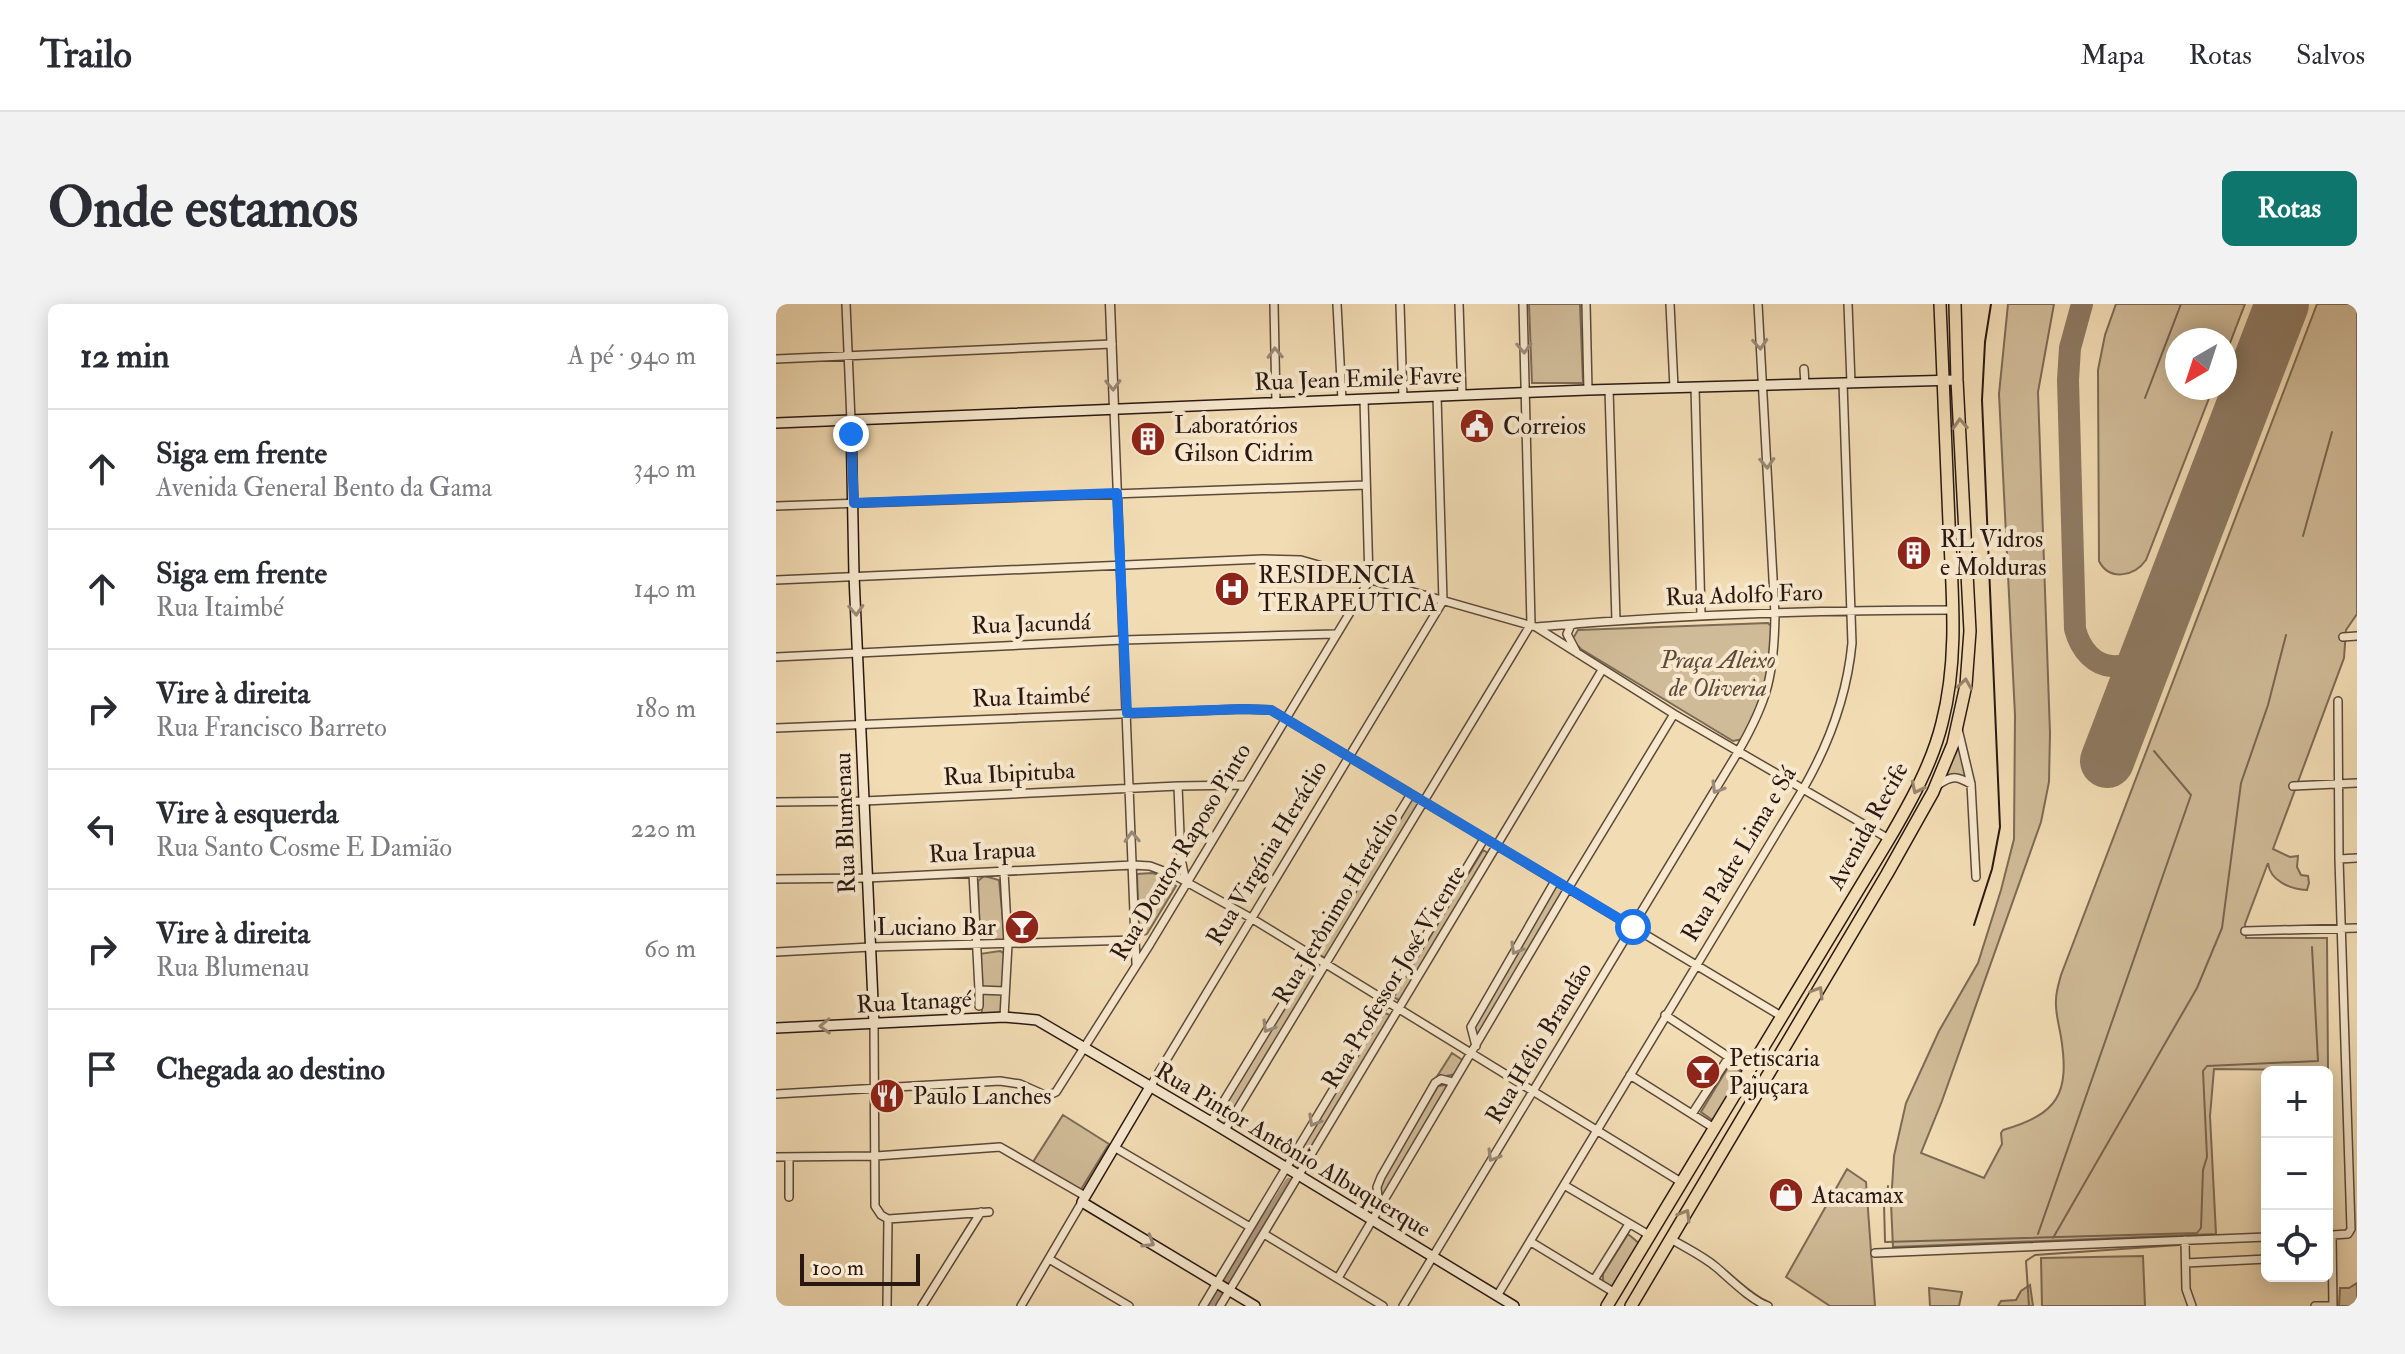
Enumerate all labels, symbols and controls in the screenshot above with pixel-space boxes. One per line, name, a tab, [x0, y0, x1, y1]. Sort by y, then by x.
text: Trailo	[40, 31, 132, 79]
text: Mapa	[2080, 38, 2144, 73]
text: Rotas	[2188, 38, 2252, 73]
text: Salvos	[2296, 38, 2365, 73]
button: Rotas	[2222, 171, 2357, 246]
text: Onde estamos	[48, 173, 358, 244]
north arrow	[2165, 328, 2237, 400]
text: 12 min	[80, 335, 169, 378]
one-way arrow	[1752, 338, 1769, 351]
text: A pé · 940 m	[568, 340, 696, 372]
one-way arrow	[1516, 342, 1533, 355]
one-way arrow	[1266, 346, 1284, 359]
street label: Rua Jean Emile Favre	[1254, 360, 1462, 398]
one-way arrow	[1105, 379, 1122, 392]
public building icon: Correios	[1458, 407, 1496, 445]
place label: Laboratórios Gilson Cidrim	[1174, 410, 1314, 469]
place label: Correios	[1503, 411, 1586, 442]
route end	[833, 416, 869, 452]
one-way arrow	[1952, 417, 1969, 430]
building icon: Laboratórios Gilson Cidrim	[1129, 420, 1167, 458]
text: Siga em frente	[156, 435, 327, 472]
icon: ahead	[80, 447, 124, 491]
text: 340 m	[633, 453, 696, 485]
one-way arrow	[1758, 457, 1775, 470]
text: Avenida General Bento da Gama	[156, 472, 492, 504]
place label: RL Vidros e Molduras	[1940, 524, 2047, 583]
building icon: RL Vidros e Molduras	[1895, 534, 1933, 572]
text: Siga em frente	[156, 555, 327, 592]
place label: RESIDENCIA TERAPEUTICA	[1258, 560, 1437, 619]
icon: ahead	[80, 567, 124, 611]
hospital icon: RESIDENCIA TERAPEUTICA	[1213, 570, 1251, 608]
text: 140 m	[634, 573, 696, 605]
street label: Rua Adolfo Faro	[1665, 577, 1823, 613]
text: Rua Itaimbé	[156, 592, 284, 624]
one-way arrow	[847, 604, 864, 617]
street label: Rua Jacundá	[971, 606, 1092, 642]
park label: Praça Aleixo de Oliveria	[1659, 645, 1776, 704]
text: Vire à direita	[156, 675, 310, 712]
one-way arrow	[1956, 677, 1973, 690]
street label: Rua Itaimbé	[972, 679, 1091, 715]
icon: right	[80, 687, 124, 731]
text: 180 m	[636, 693, 696, 725]
text: Rua Francisco Barreto	[156, 712, 387, 744]
street label: Rua Doutor Raposo Pinto	[1104, 738, 1258, 966]
street label: Rua Blumenau	[827, 752, 863, 894]
street label: Rua Ibipituba	[942, 755, 1077, 793]
street label: Rua Virgínia Heráclio	[1200, 755, 1334, 951]
street label: Avenida Recife	[1820, 757, 1916, 896]
street label: Rua Padre Lima e Sá	[1674, 760, 1804, 947]
one-way arrow	[1711, 779, 1727, 794]
one-way arrow	[1911, 780, 1927, 794]
text: Vire à esquerda	[156, 795, 338, 832]
street label: Rua Jerônimo Heráclio	[1266, 806, 1406, 1010]
icon: left	[80, 807, 124, 851]
text: 220 m	[631, 813, 696, 845]
one-way arrow	[1124, 830, 1141, 843]
text: Rua Santo Cosme E Damião	[156, 832, 452, 864]
street label: Rua Irapua	[928, 834, 1037, 870]
street label: Rua Professor José Vicente	[1315, 860, 1473, 1094]
bar icon: Luciano Bar	[1003, 908, 1041, 946]
route start	[1615, 909, 1651, 945]
place label: Luciano Bar	[877, 912, 996, 943]
text: Vire à direita	[156, 915, 310, 952]
icon: right	[80, 927, 124, 971]
text: 60 m	[644, 933, 696, 965]
one-way arrow	[1510, 940, 1526, 955]
text: Rua Blumenau	[156, 952, 309, 984]
street label: Rua Hélio Brandão	[1479, 957, 1599, 1129]
street label: Rua Itanagé	[856, 983, 973, 1020]
one-way arrow	[1808, 986, 1824, 1001]
one-way arrow	[818, 1018, 831, 1035]
one-way arrow	[1263, 1019, 1278, 1033]
place label: Petiscaria Pajuçara	[1729, 1043, 1821, 1102]
icon: arrive	[80, 1047, 124, 1091]
text: Chegada ao destino	[156, 1051, 385, 1088]
bar icon: Petiscaria Pajuçara	[1684, 1053, 1722, 1091]
street label: Rua Pintor Antônio Albuquerque	[1149, 1055, 1437, 1245]
map controls	[2261, 1066, 2333, 1282]
button: +	[2261, 1066, 2333, 1138]
restaurant icon: Paulo Lanches	[868, 1077, 906, 1115]
place label: Paulo Lanches	[913, 1081, 1051, 1112]
one-way arrow	[1308, 1112, 1324, 1127]
button: −	[2261, 1138, 2333, 1210]
one-way arrow	[1487, 1147, 1503, 1162]
shop icon: Atacamax	[1767, 1176, 1805, 1214]
place label: Atacamax	[1811, 1180, 1904, 1211]
one-way arrow	[1675, 1209, 1691, 1224]
button: locate	[2261, 1210, 2333, 1282]
one-way arrow	[1140, 1232, 1155, 1247]
scale bar	[800, 1250, 920, 1286]
text: 100 m	[812, 1254, 864, 1282]

